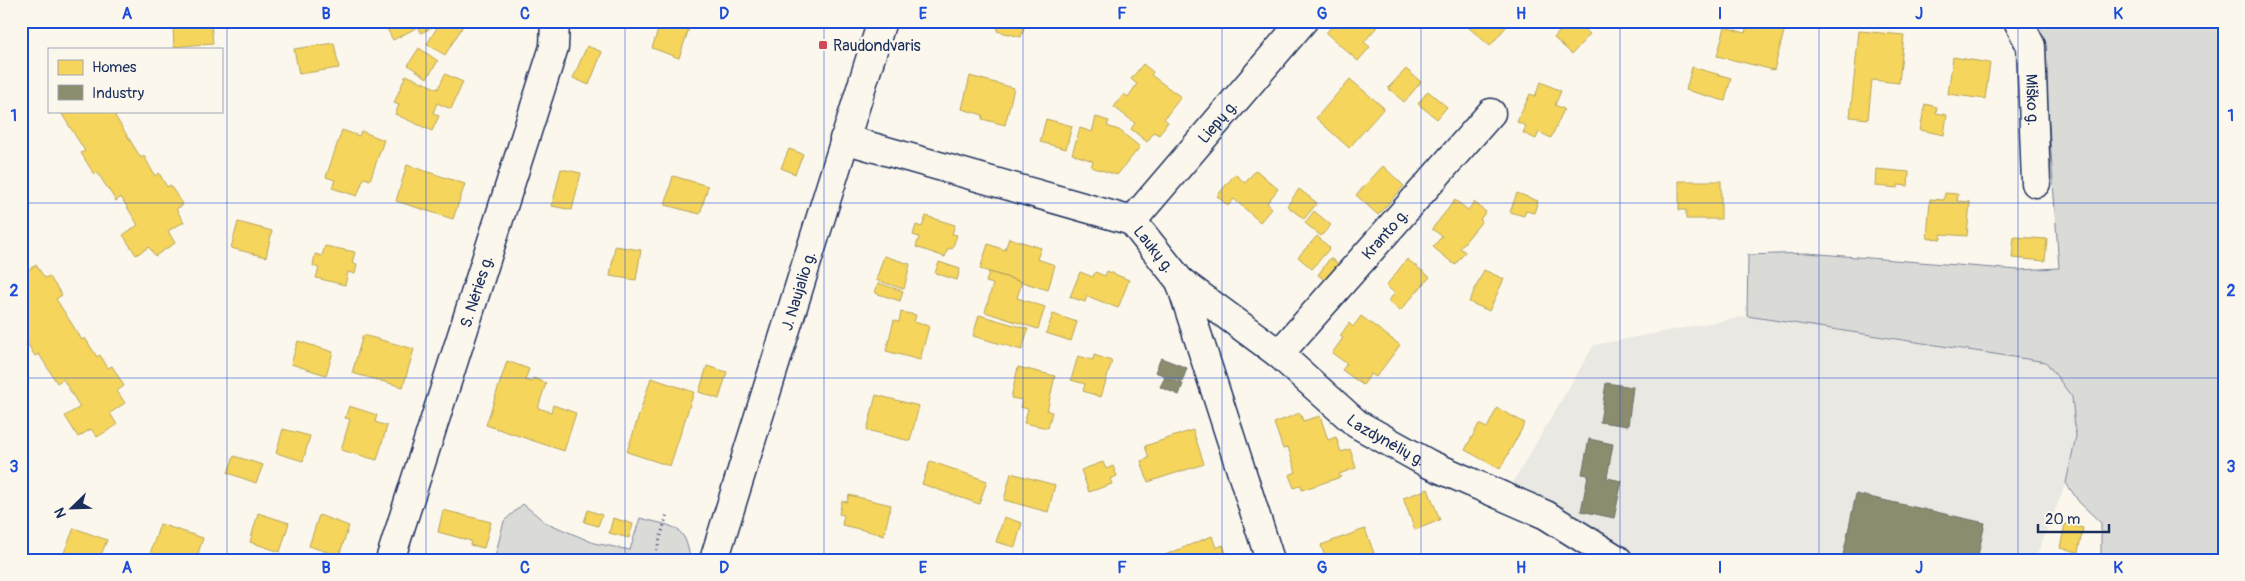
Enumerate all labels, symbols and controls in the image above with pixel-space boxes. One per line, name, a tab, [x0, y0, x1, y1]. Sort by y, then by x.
text: A	[122, 4, 133, 24]
text: B	[321, 4, 331, 24]
text: C	[520, 4, 530, 24]
text: D	[719, 4, 729, 24]
text: E	[919, 4, 928, 24]
text: F	[1117, 4, 1127, 24]
text: G	[1317, 4, 1328, 24]
text: H	[1516, 4, 1526, 24]
text: I	[1718, 4, 1722, 24]
text: J	[1915, 4, 1923, 24]
text: K	[2113, 4, 2123, 24]
place label: Raudondvaris	[833, 36, 921, 56]
marker: Raudondvaris	[817, 39, 829, 51]
legend	[48, 48, 222, 112]
text: Homes	[92, 58, 137, 77]
street label: Miško g.	[2021, 74, 2043, 126]
text: Industry	[92, 84, 145, 103]
street label: Liepų g.	[1194, 96, 1242, 148]
text: 1	[11, 106, 17, 126]
text: 1	[2228, 106, 2234, 126]
street label: Kranto g.	[1358, 205, 1413, 264]
street label: Laukų g.	[1129, 222, 1178, 277]
street label: J. Naujalio g.	[777, 249, 821, 333]
street label: S. Nėries g.	[456, 253, 498, 330]
text: 2	[10, 281, 19, 301]
text: 2	[2227, 281, 2236, 301]
street label: Lazdynėlių g.	[1342, 410, 1428, 471]
text: 3	[10, 457, 19, 477]
text: 3	[2227, 457, 2236, 477]
north arrow	[48, 484, 98, 534]
scale bar	[2038, 501, 2109, 533]
text: N	[51, 505, 70, 521]
text: 20 m	[2045, 510, 2080, 529]
text: A	[122, 558, 133, 578]
text: B	[321, 558, 331, 578]
text: C	[520, 558, 530, 578]
text: D	[719, 558, 729, 578]
text: E	[919, 558, 928, 578]
text: F	[1117, 558, 1127, 578]
text: G	[1317, 558, 1328, 578]
text: H	[1516, 558, 1526, 578]
text: I	[1718, 558, 1722, 578]
text: J	[1915, 558, 1923, 578]
text: K	[2113, 558, 2123, 578]

